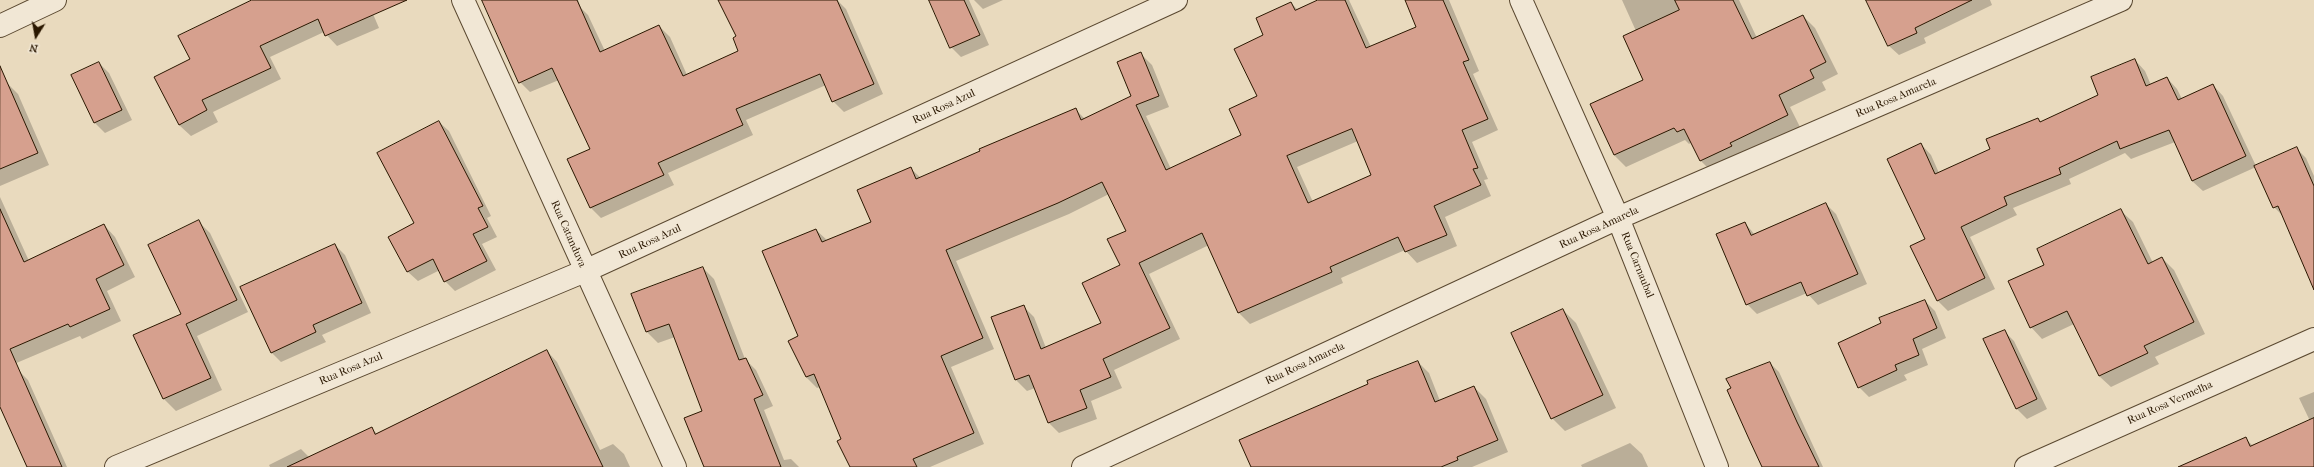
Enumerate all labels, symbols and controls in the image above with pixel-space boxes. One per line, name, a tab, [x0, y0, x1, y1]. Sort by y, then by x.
north arrow	[16, 16, 56, 56]
text: N	[28, 41, 39, 55]
street label: Rua Rosa Amarela	[1854, 75, 1938, 121]
street label: Rua Rosa Azul	[911, 87, 977, 127]
street label: Rua Catanduva	[547, 198, 589, 270]
street label: Rua Rosa Amarela	[1557, 204, 1641, 252]
street label: Rua Rosa Azul	[617, 222, 683, 262]
street label: Rua Carnaubal	[1618, 230, 1656, 300]
street label: Rua Rosa Amarela	[1263, 340, 1347, 388]
street label: Rua Rosa Azul	[317, 350, 385, 388]
street label: Rua Rosa Vermelha	[2125, 378, 2215, 428]

